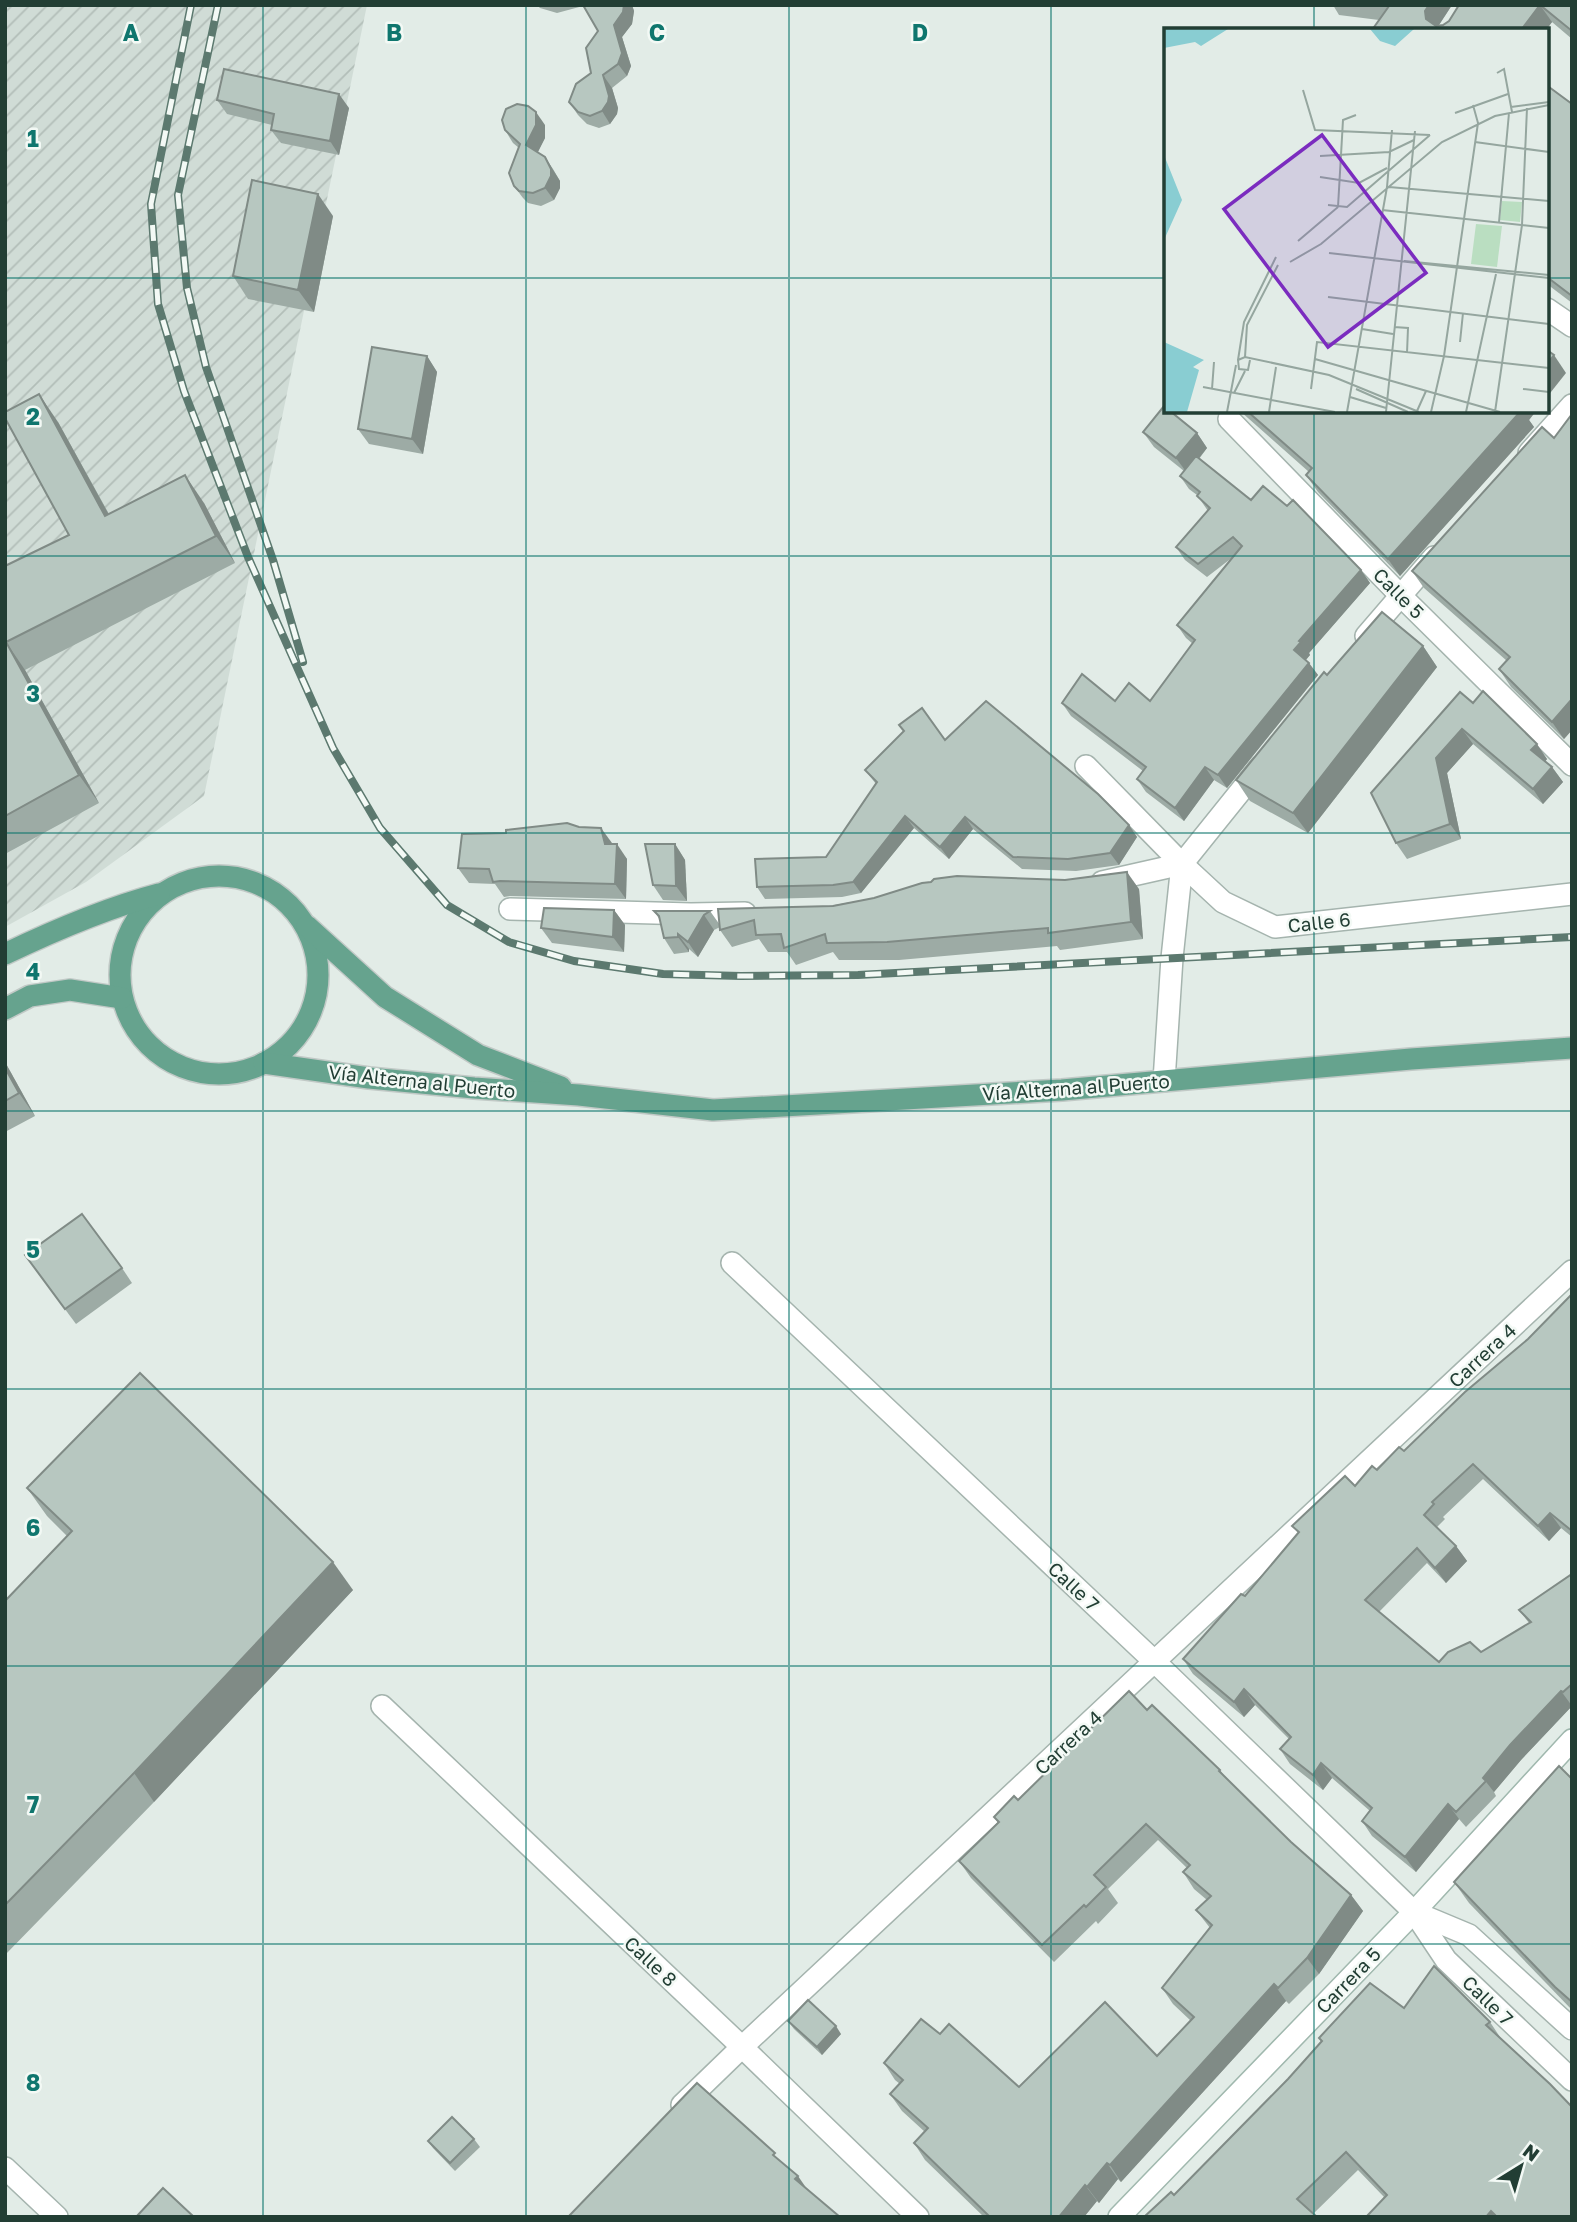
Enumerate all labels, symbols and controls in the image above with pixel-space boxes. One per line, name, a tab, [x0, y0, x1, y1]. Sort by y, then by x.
text: A	[123, 18, 140, 46]
text: B	[386, 18, 402, 46]
text: C	[649, 18, 665, 46]
text: D	[912, 18, 928, 46]
inset map	[1164, 28, 1549, 413]
text: 1	[27, 124, 39, 152]
text: 2	[26, 402, 40, 430]
street label: Calle 5	[1369, 563, 1429, 623]
text: 3	[26, 679, 40, 707]
street label: Calle 6	[1287, 907, 1351, 937]
text: 4	[26, 957, 40, 985]
street label: Vía Alterna al Puerto	[327, 1060, 517, 1102]
street label: Vía Alterna al Puerto	[981, 1069, 1171, 1105]
text: 5	[26, 1235, 40, 1263]
street label: Carrera 4	[1444, 1318, 1520, 1392]
text: 6	[26, 1513, 40, 1541]
street label: Calle 7	[1044, 1557, 1104, 1615]
street label: Carrera 4	[1030, 1705, 1106, 1779]
text: 7	[27, 1790, 39, 1818]
street label: Calle 8	[620, 1931, 682, 1991]
street label: Carrera 5	[1311, 1942, 1385, 2018]
street label: Calle 7	[1458, 1970, 1518, 2030]
text: 8	[26, 2068, 40, 2096]
north arrow	[1486, 2131, 1556, 2201]
text: N	[1519, 2138, 1544, 2166]

